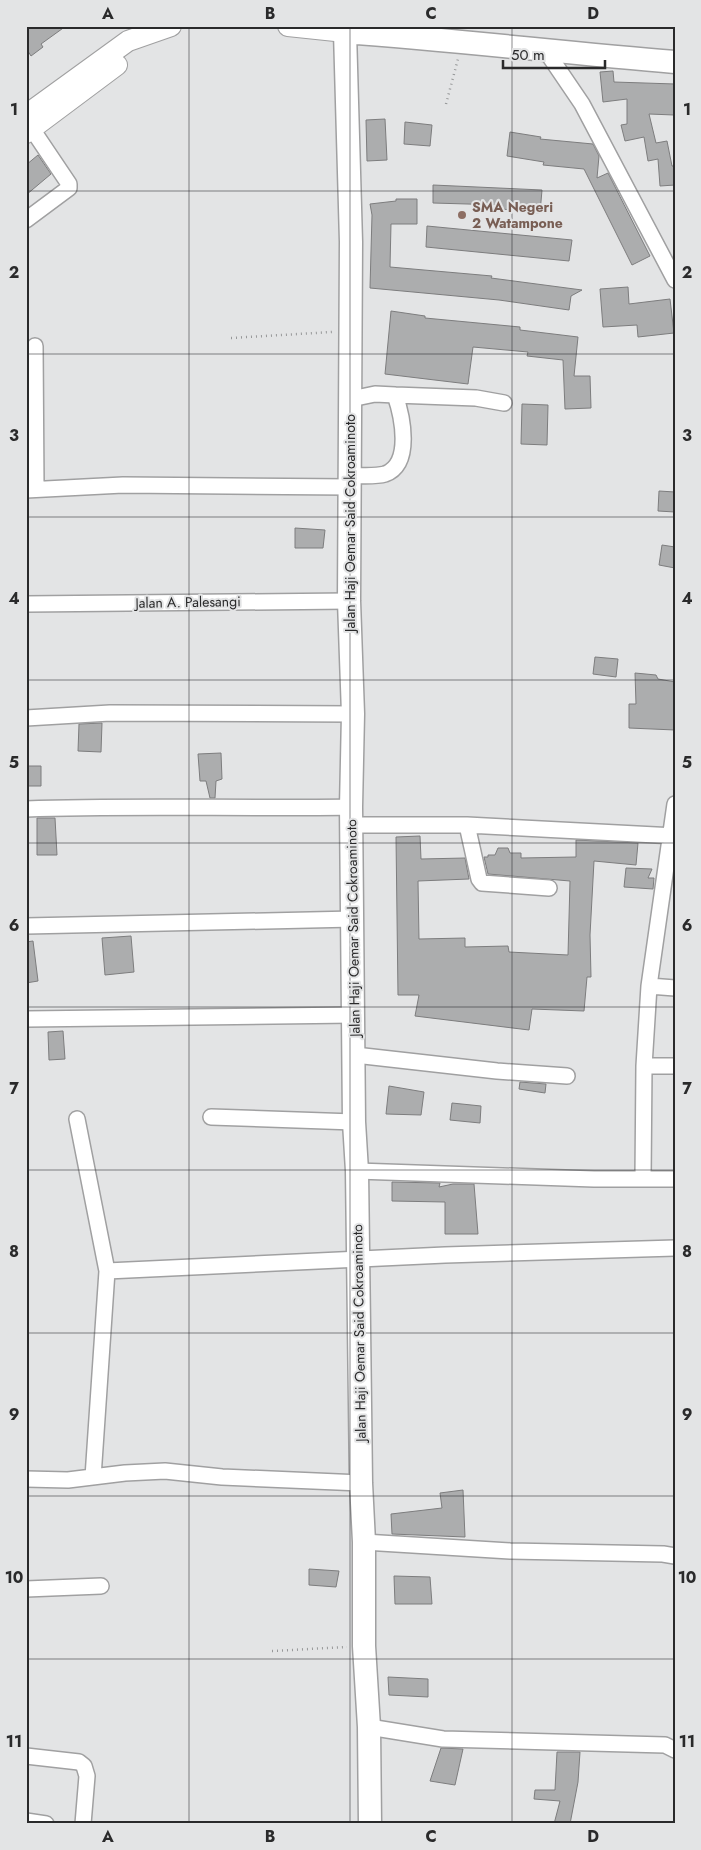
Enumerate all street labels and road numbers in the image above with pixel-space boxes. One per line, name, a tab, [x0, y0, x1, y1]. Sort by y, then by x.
street label: Jalan Haji Oemar Said Cokroaminoto	[340, 414, 360, 634]
street label: Jalan A. Palesangi	[133, 591, 241, 613]
street label: Jalan Haji Oemar Said Cokroaminoto	[341, 819, 365, 1039]
street label: Jalan Haji Oemar Said Cokroaminoto	[347, 1224, 371, 1444]

